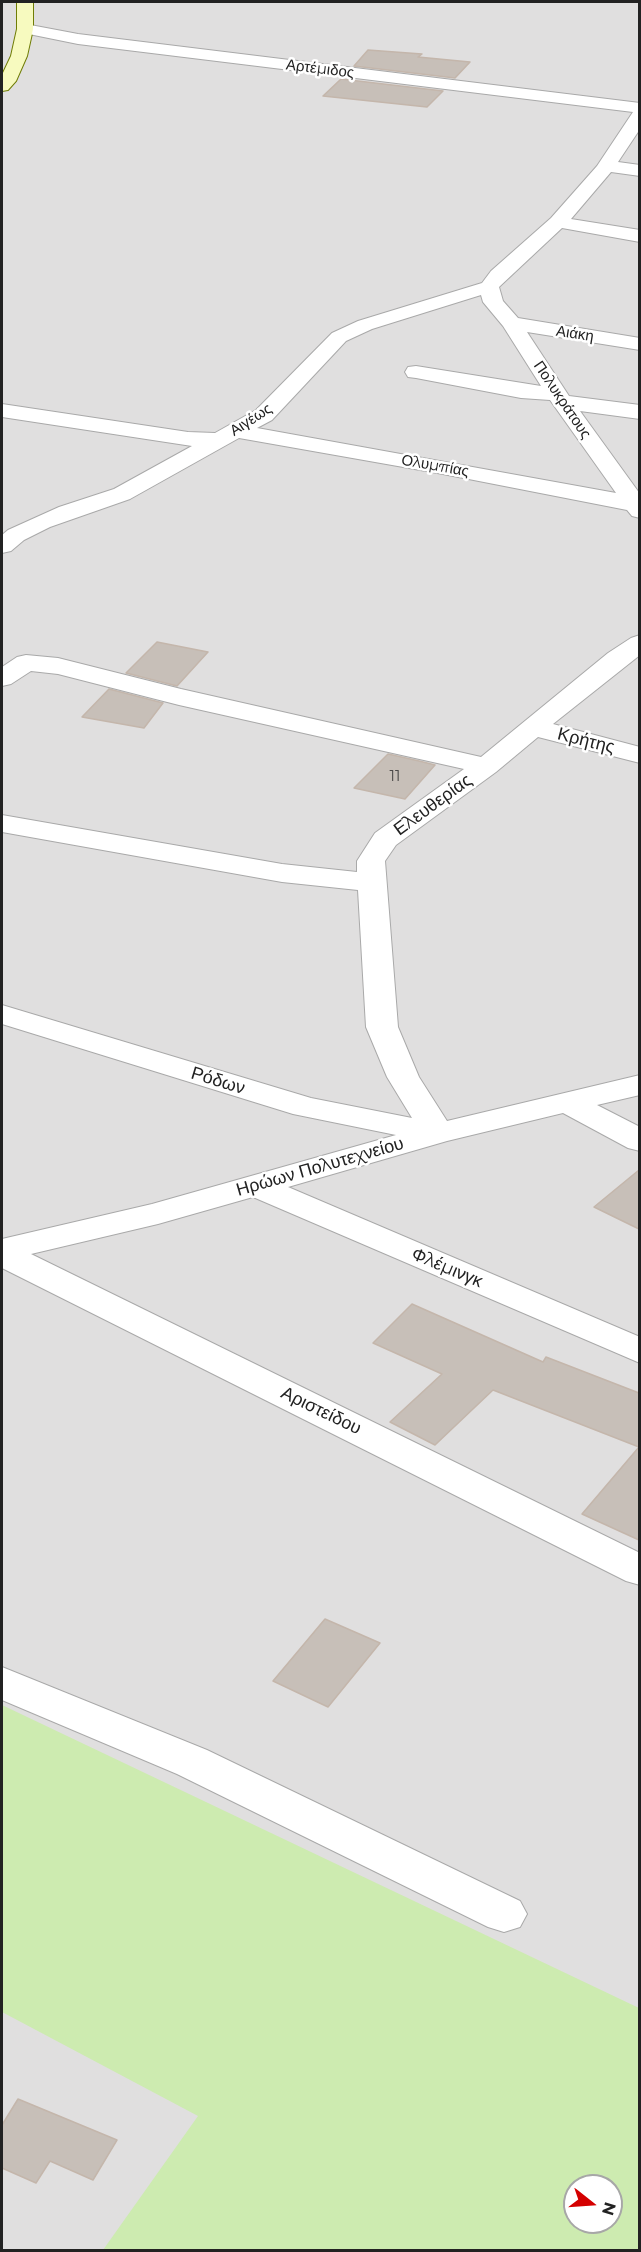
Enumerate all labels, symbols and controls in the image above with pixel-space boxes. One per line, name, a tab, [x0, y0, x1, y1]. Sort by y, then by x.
street label: Αρτέμιδος	[285, 56, 355, 82]
street label: Αιάκη	[555, 322, 595, 346]
street label: Πολυκράτους	[529, 358, 595, 442]
street label: Αιγέως	[227, 400, 275, 440]
street label: Ολυμπίας	[400, 451, 470, 481]
street label: Κρήτης	[555, 723, 617, 759]
house number: 11	[390, 768, 400, 786]
street label: Ελευθερίας	[390, 770, 476, 840]
street label: Ρόδων	[189, 1063, 247, 1099]
street label: Ηρώων Πολυτεχνείου	[234, 1133, 406, 1201]
street label: Φλέμινγκ	[408, 1243, 486, 1293]
street label: Αριστείδου	[277, 1382, 365, 1440]
north arrow	[563, 2174, 623, 2234]
text: N	[598, 2200, 620, 2218]

